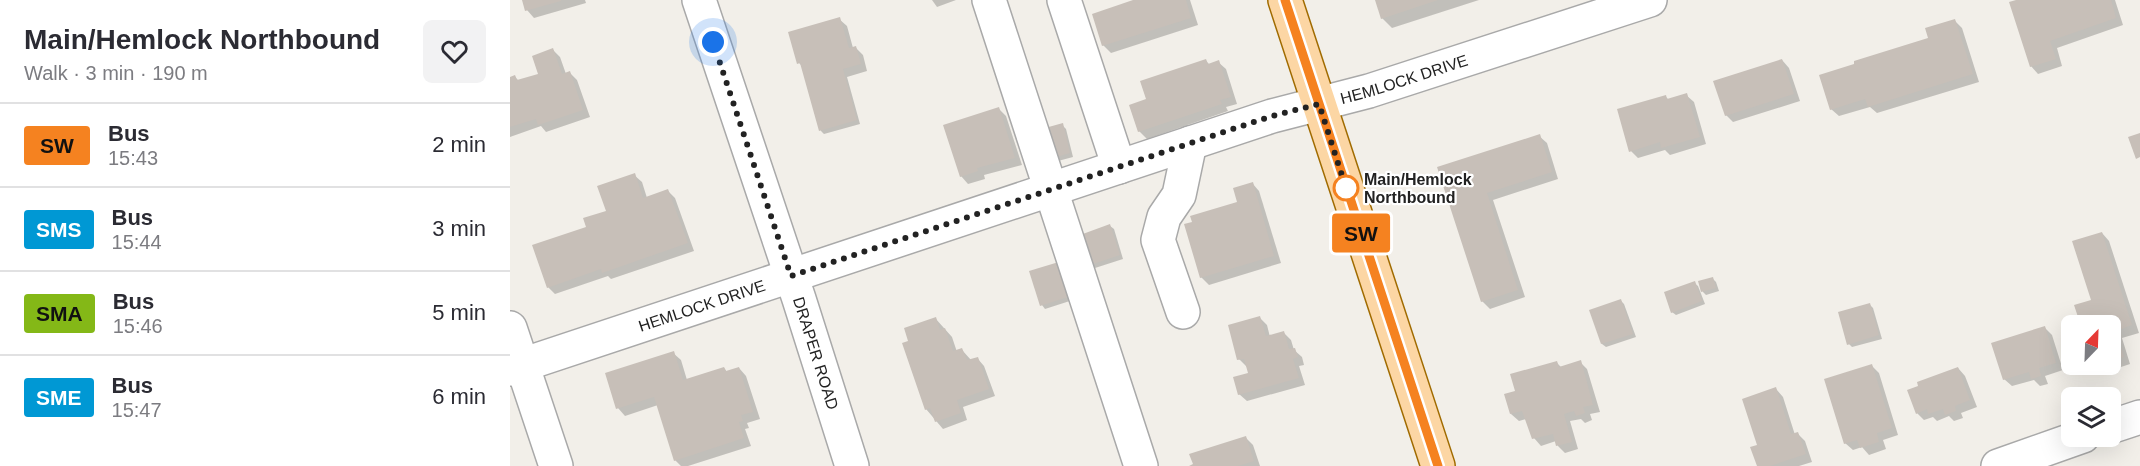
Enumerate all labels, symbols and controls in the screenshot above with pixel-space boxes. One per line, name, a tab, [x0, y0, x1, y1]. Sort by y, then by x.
button: heart	[423, 20, 486, 83]
text: Main/Hemlock Northbound	[24, 24, 380, 55]
your location	[698, 27, 728, 57]
street label: HEMLOCK DRIVE	[1338, 51, 1470, 107]
text: Walk · 3 min · 190 m	[24, 62, 208, 84]
text: Bus	[108, 121, 150, 146]
text: 2 min	[432, 132, 486, 157]
text: SW	[40, 134, 74, 157]
text: 15:43	[108, 147, 158, 169]
place label: Main/Hemlock Northbound	[1364, 171, 1472, 206]
marker: Main/Hemlock Northbound	[1333, 175, 1359, 201]
text: Bus	[112, 205, 153, 230]
line badge: SW	[1334, 214, 1388, 252]
text: 3 min	[432, 216, 486, 241]
text: SMS	[36, 218, 82, 241]
text: SW	[1344, 222, 1378, 245]
text: 15:44	[112, 231, 162, 253]
street label: HEMLOCK DRIVE	[636, 276, 767, 334]
text: Bus	[113, 289, 154, 314]
street label: DRAPER ROAD	[790, 295, 842, 412]
text: 5 min	[432, 300, 486, 325]
text: SMA	[36, 302, 83, 325]
text: 15:46	[113, 315, 163, 337]
north arrow	[2061, 315, 2121, 375]
map controls	[2061, 315, 2121, 447]
text: Bus	[112, 373, 153, 398]
text: 6 min	[432, 384, 486, 409]
text: SME	[36, 386, 82, 409]
button: layers	[2061, 387, 2121, 447]
text: 15:47	[112, 399, 162, 421]

